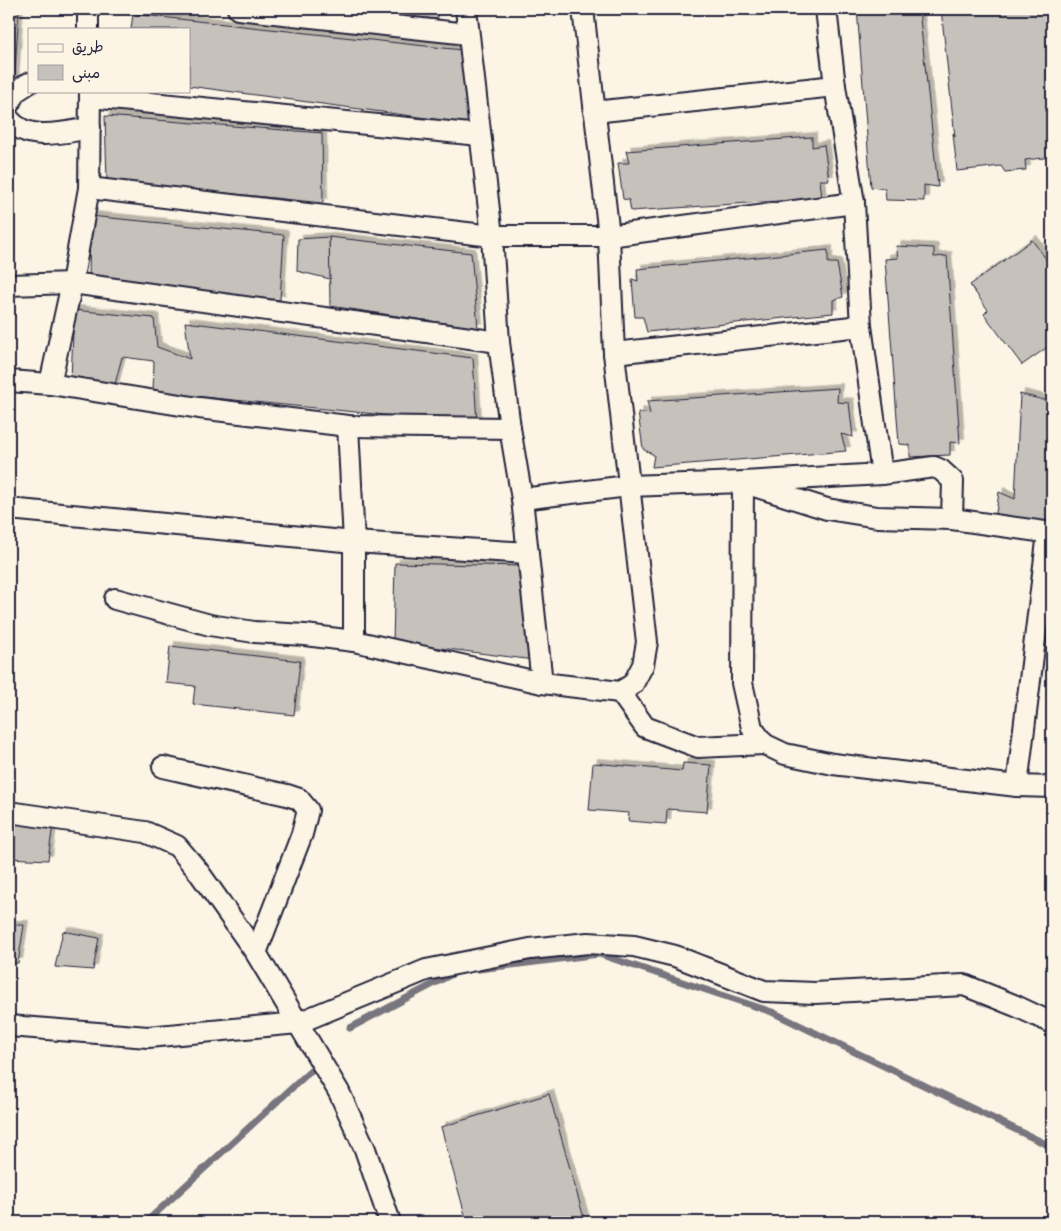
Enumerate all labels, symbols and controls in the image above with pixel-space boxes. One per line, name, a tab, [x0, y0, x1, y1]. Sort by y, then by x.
legend	[28, 28, 190, 92]
text: طريق	[72, 37, 104, 59]
text: مبنى	[72, 63, 100, 85]

